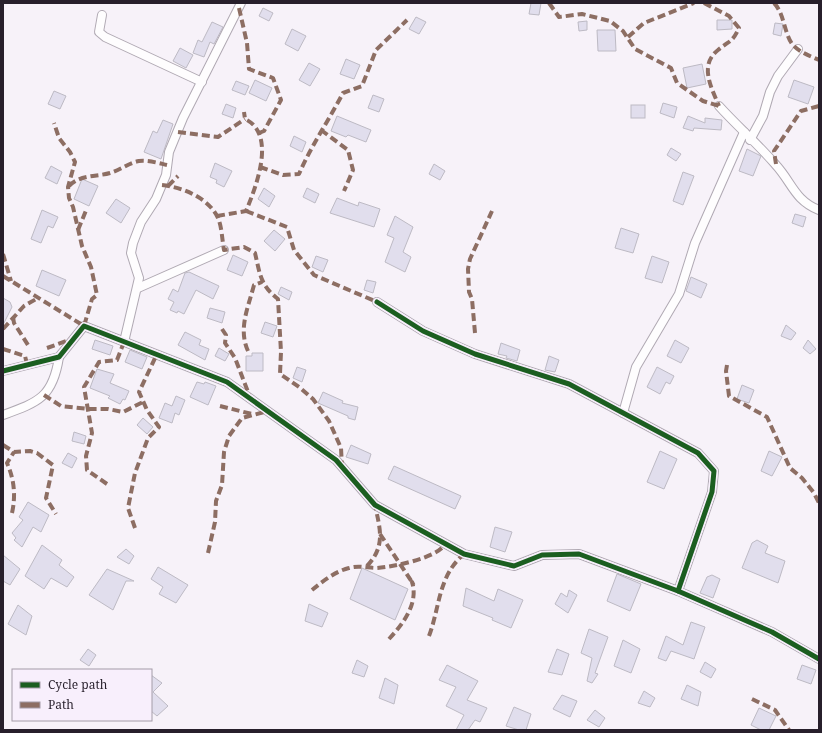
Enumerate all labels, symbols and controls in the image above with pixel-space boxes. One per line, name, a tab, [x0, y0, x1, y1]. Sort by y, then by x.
legend	[12, 669, 152, 721]
text: Cycle path	[48, 676, 108, 693]
text: Path	[48, 696, 74, 713]

